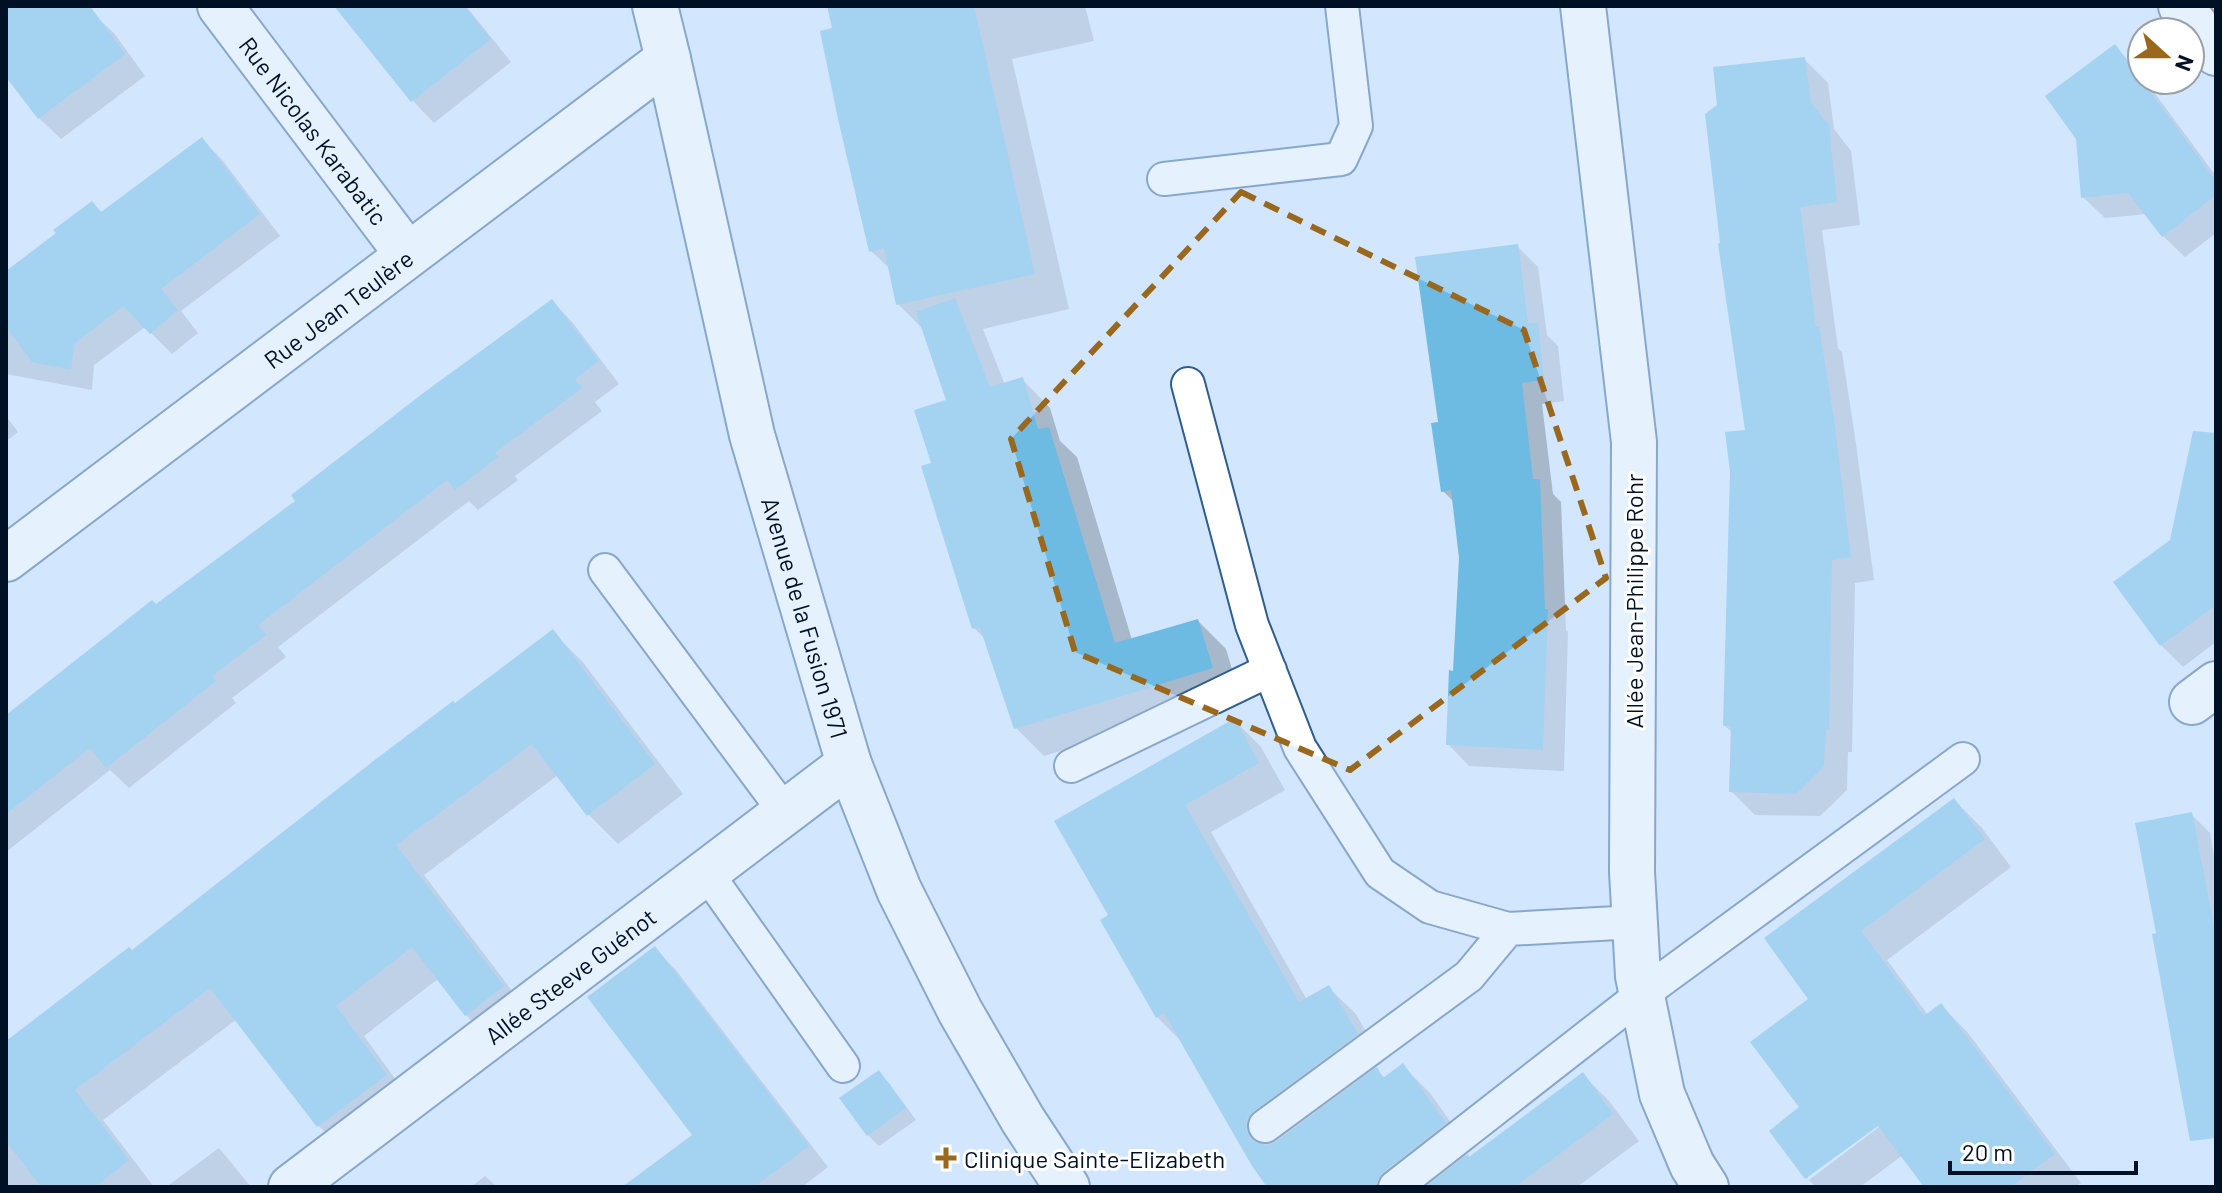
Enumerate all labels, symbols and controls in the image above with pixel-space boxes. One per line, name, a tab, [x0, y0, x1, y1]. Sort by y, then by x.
north arrow	[2126, 16, 2206, 96]
street label: Rue Nicolas Karabatic	[234, 31, 394, 230]
text: N	[2171, 52, 2200, 75]
street label: Rue Jean Teulère	[258, 243, 418, 374]
street label: Allée Jean-Philippe Rohr	[1619, 473, 1648, 729]
street label: Avenue de la Fusion 1971	[757, 493, 855, 741]
street label: Allée Steeve Guénot	[479, 901, 661, 1050]
scale bar	[1950, 1125, 2136, 1175]
text: 20 m	[1962, 1137, 2013, 1166]
place label: Clinique Sainte-Elizabeth	[964, 1144, 1225, 1173]
marker: Clinique Sainte-Elizabeth	[935, 1147, 957, 1169]

